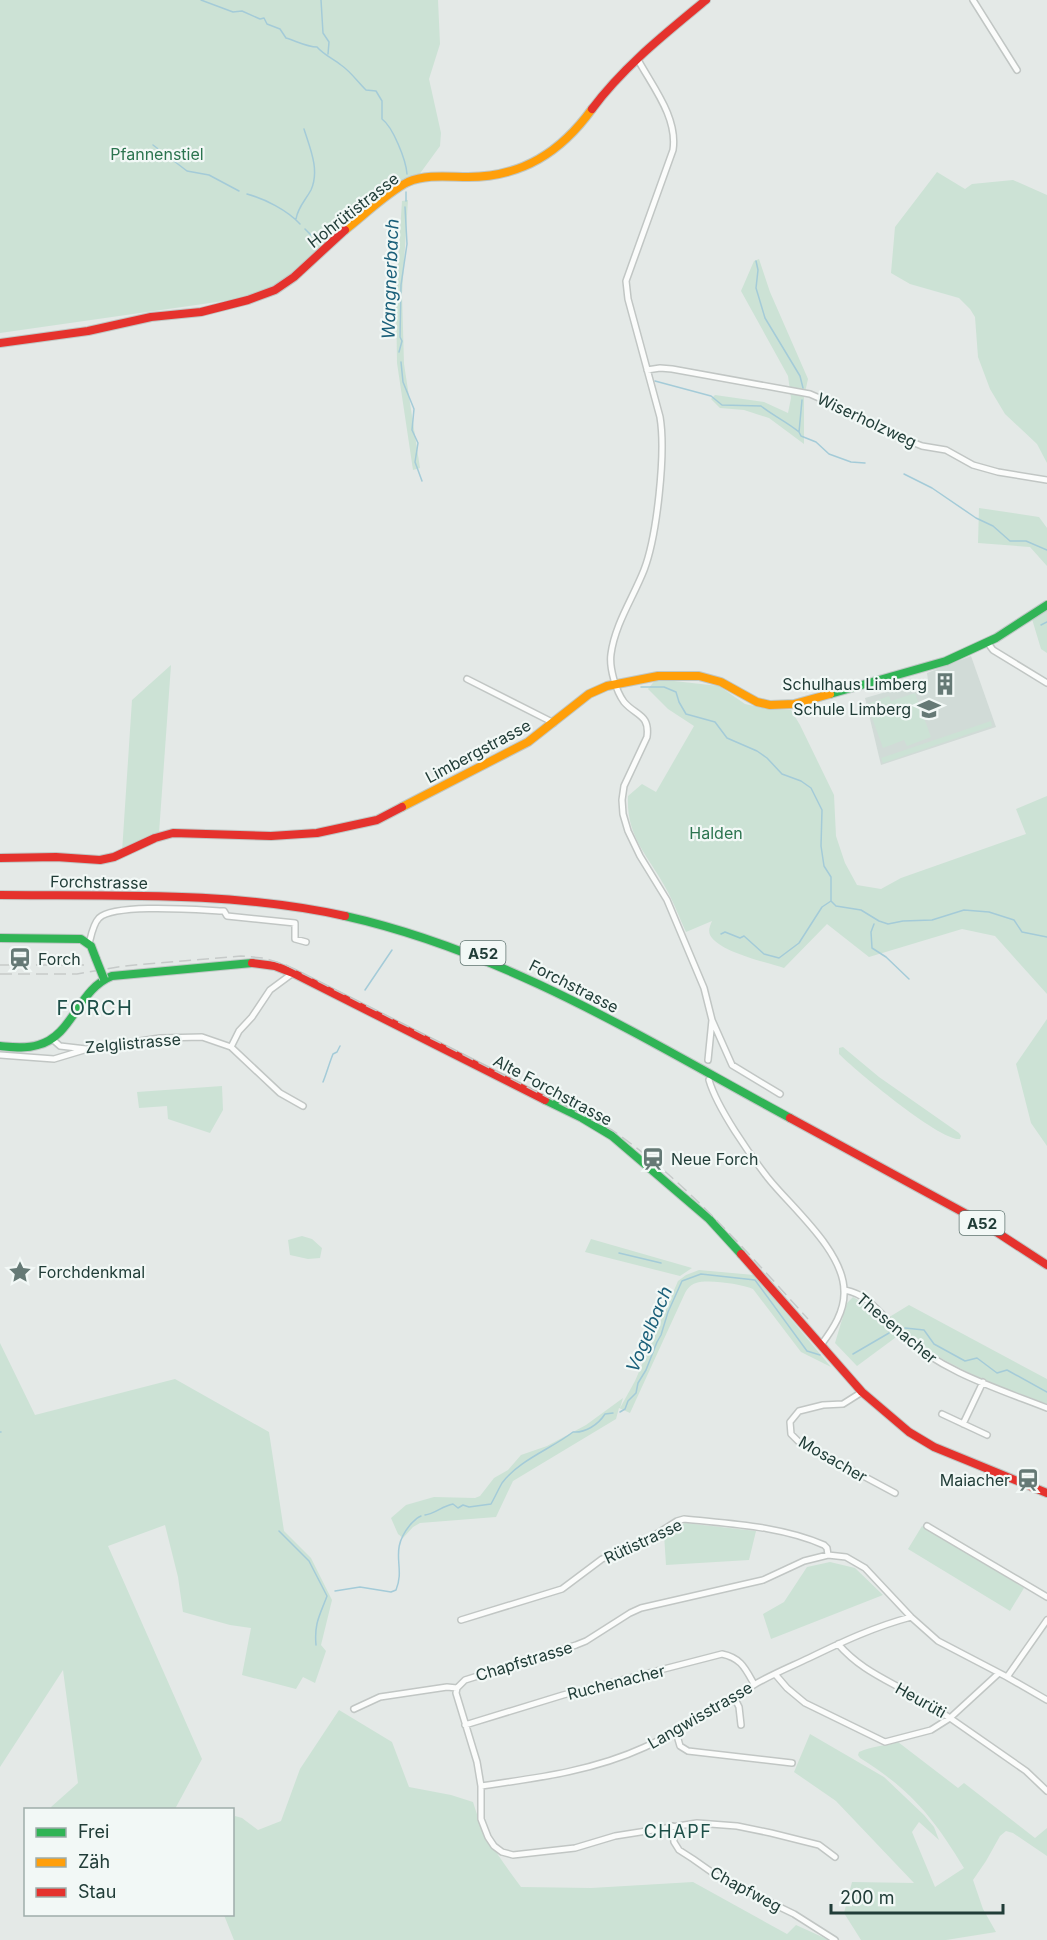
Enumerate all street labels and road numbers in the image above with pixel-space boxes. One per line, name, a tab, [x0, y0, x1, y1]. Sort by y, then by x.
street label: Hohrütistrasse	[303, 168, 403, 252]
street label: Wiserholzweg	[814, 388, 920, 452]
street label: Limbergstrasse	[422, 715, 534, 787]
street label: Forchstrasse	[50, 871, 148, 893]
road number: A52	[460, 941, 506, 965]
street label: Forchstrasse	[526, 955, 622, 1017]
street label: Zelglistrasse	[84, 1029, 182, 1057]
street label: Alte Forchstrasse	[490, 1050, 616, 1130]
road number: A52	[960, 1211, 1004, 1235]
street label: Thesenacher	[853, 1288, 941, 1368]
street label: Mosacher	[795, 1431, 871, 1487]
street label: Rütistrasse	[601, 1514, 685, 1568]
street label: Chapfstrasse	[473, 1637, 575, 1685]
street label: Ruchenacher	[565, 1660, 667, 1704]
street label: Langwisstrasse	[644, 1677, 756, 1753]
street label: Heurüti	[892, 1678, 950, 1722]
street label: Chapfweg	[707, 1862, 785, 1916]

